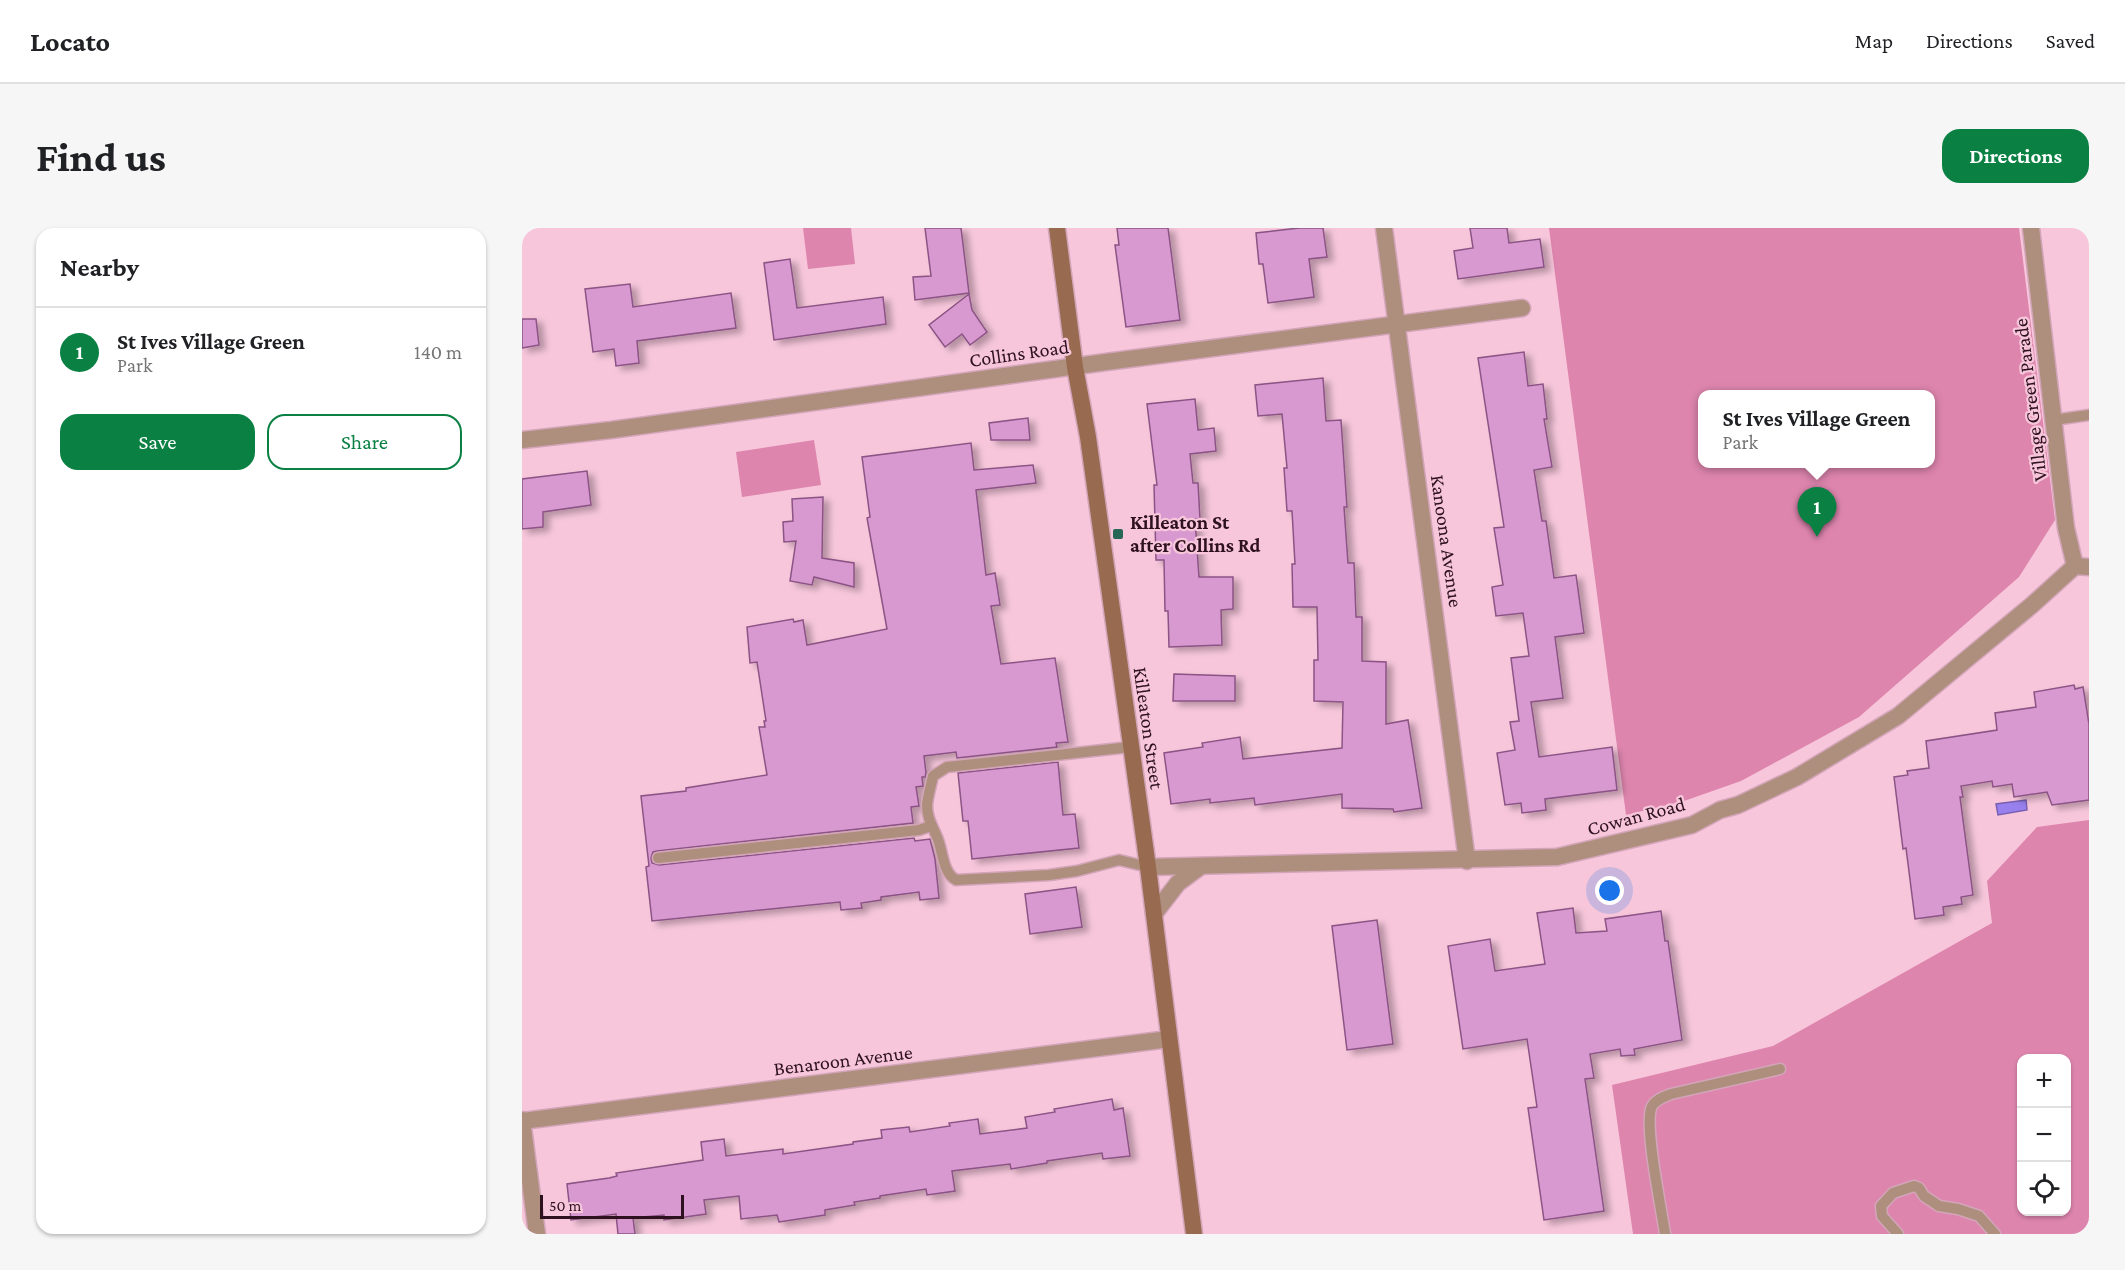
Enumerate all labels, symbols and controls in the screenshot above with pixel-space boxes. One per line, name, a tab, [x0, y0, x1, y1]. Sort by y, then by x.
text: Locato	[30, 26, 110, 57]
text: Map	[1855, 29, 1893, 53]
text: Directions	[1926, 29, 2013, 53]
text: Saved	[2046, 29, 2095, 53]
button: Directions	[1942, 129, 2089, 183]
text: Find us	[36, 133, 166, 180]
text: Nearby	[60, 253, 139, 282]
street label: Village Green Parade	[2009, 317, 2052, 483]
text: St Ives Village Green	[117, 329, 305, 354]
street label: Collins Road	[968, 335, 1071, 371]
text: 1	[76, 341, 83, 363]
text: 140 m	[414, 341, 462, 363]
text: Park	[117, 354, 153, 376]
popup	[1698, 390, 1935, 468]
text: St Ives Village Green	[1723, 406, 1910, 431]
button: Save	[60, 414, 255, 470]
button: Share	[267, 414, 462, 470]
text: Park	[1723, 431, 1758, 453]
street label: Kanoona Avenue	[1427, 473, 1467, 609]
pin: 1	[1798, 488, 1836, 537]
place label: Killeaton St after Collins Rd	[1130, 511, 1261, 556]
marker: Killeaton St after Collins Rd	[1111, 527, 1125, 541]
street label: Killeaton Street	[1130, 666, 1169, 791]
street label: Cowan Road	[1585, 792, 1688, 840]
your location	[1595, 876, 1624, 905]
street label: Benaroon Avenue	[772, 1041, 914, 1079]
map controls	[2017, 1054, 2071, 1216]
button: +	[2017, 1054, 2071, 1108]
button: −	[2017, 1108, 2071, 1162]
button: locate	[2017, 1162, 2071, 1216]
scale bar	[540, 1192, 684, 1220]
text: 50 m	[549, 1197, 581, 1214]

